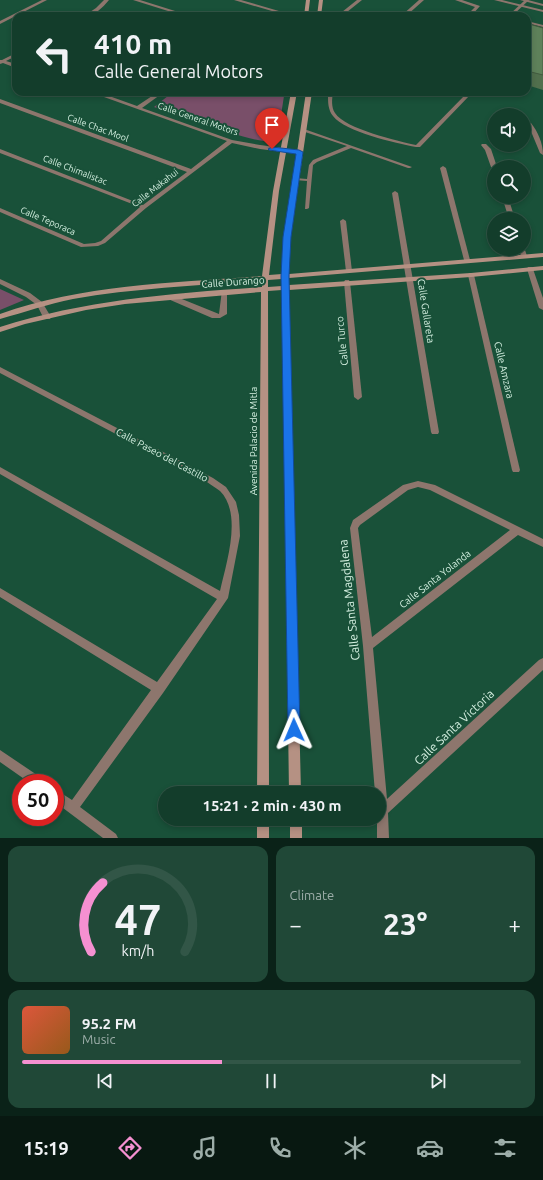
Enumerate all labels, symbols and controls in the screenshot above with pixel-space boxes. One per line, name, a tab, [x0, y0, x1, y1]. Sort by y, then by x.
icon: left	[28, 28, 80, 80]
text: 410 m	[94, 28, 172, 59]
text: Calle General Motors	[94, 61, 263, 81]
street label: Calle General Motors	[156, 101, 240, 138]
pin	[255, 108, 289, 149]
map controls	[487, 108, 531, 256]
button: sound	[487, 108, 531, 152]
street label: Calle Chac Mool	[66, 112, 130, 144]
icon: arrive	[261, 114, 283, 136]
street label: Calle Chimalistac	[42, 153, 108, 187]
button: search	[487, 160, 531, 204]
street label: Calle Makahui	[130, 167, 180, 209]
street label: Calle Teporaca	[19, 205, 77, 237]
button: layers	[487, 212, 531, 256]
street label: Calle Durango	[201, 274, 265, 290]
street label: Calle Gallareta	[415, 278, 437, 344]
street label: Calle Turco	[334, 316, 350, 366]
street label: Calle Amzara	[492, 340, 516, 400]
street label: Avenida Palacio de Mitla	[248, 387, 259, 495]
street label: Calle Paseo del Castillo	[114, 426, 210, 484]
street label: Calle Santa Magdalena	[336, 539, 362, 661]
street label: Calle Santa Yolanda	[397, 548, 473, 610]
street label: Calle Santa Victoria	[412, 687, 496, 767]
position arrow	[273, 709, 315, 751]
speed limit sign: 50	[12, 774, 64, 826]
text: 15:21 · 2 min · 430 m	[203, 797, 341, 814]
text: Climate	[290, 888, 334, 902]
text: 47	[114, 896, 161, 943]
text: 23°	[383, 907, 427, 941]
text: −	[290, 912, 302, 937]
text: +	[509, 912, 521, 937]
text: km/h	[121, 943, 154, 959]
text: 95.2 FM	[82, 1015, 136, 1032]
text: Music	[82, 1032, 116, 1046]
icon: previous	[94, 1070, 116, 1092]
icon: pause	[260, 1070, 282, 1092]
icon: next	[427, 1070, 449, 1092]
icon: directions	[116, 1134, 144, 1162]
icon: music	[191, 1134, 219, 1162]
icon: phone	[266, 1134, 294, 1162]
icon: climate	[341, 1134, 369, 1162]
icon: car	[416, 1134, 444, 1162]
icon: filters	[491, 1134, 519, 1162]
text: 15:19	[24, 1138, 69, 1158]

